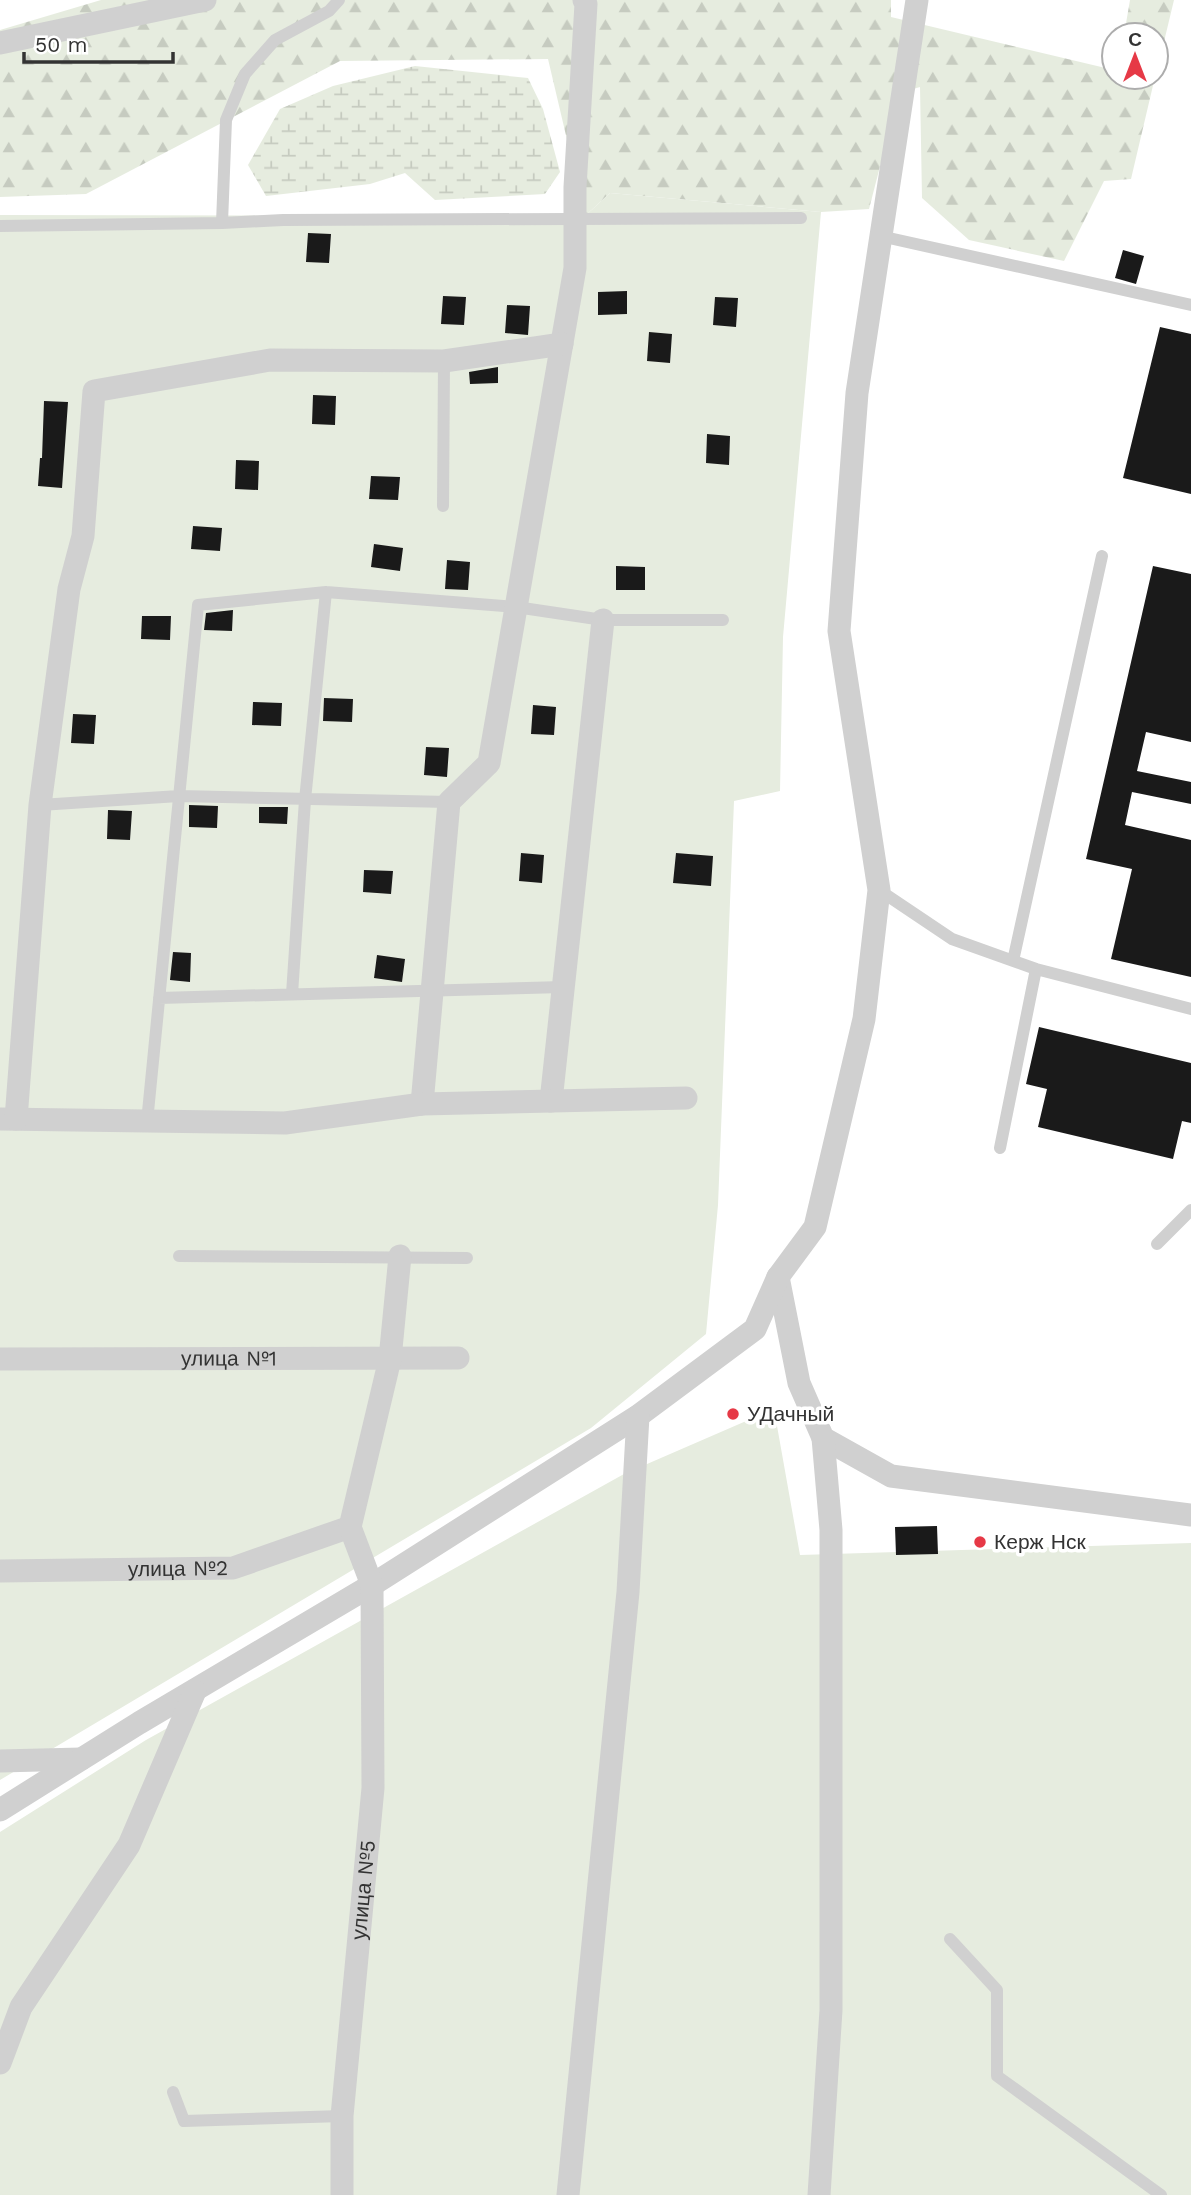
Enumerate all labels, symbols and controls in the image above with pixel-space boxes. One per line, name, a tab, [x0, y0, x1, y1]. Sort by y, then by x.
scale bar	[24, 21, 173, 65]
north arrow	[1100, 21, 1170, 91]
text: С	[1128, 28, 1142, 51]
text: 50 m	[35, 32, 87, 57]
street label: улица №1	[181, 1345, 277, 1371]
place label: УДачный	[747, 1401, 834, 1426]
marker: УДачный	[725, 1406, 741, 1422]
place label: Керж Нск	[994, 1529, 1086, 1554]
marker: Керж Нск	[972, 1534, 988, 1550]
street label: улица №2	[128, 1555, 228, 1581]
street label: улица №5	[346, 1839, 380, 1941]

